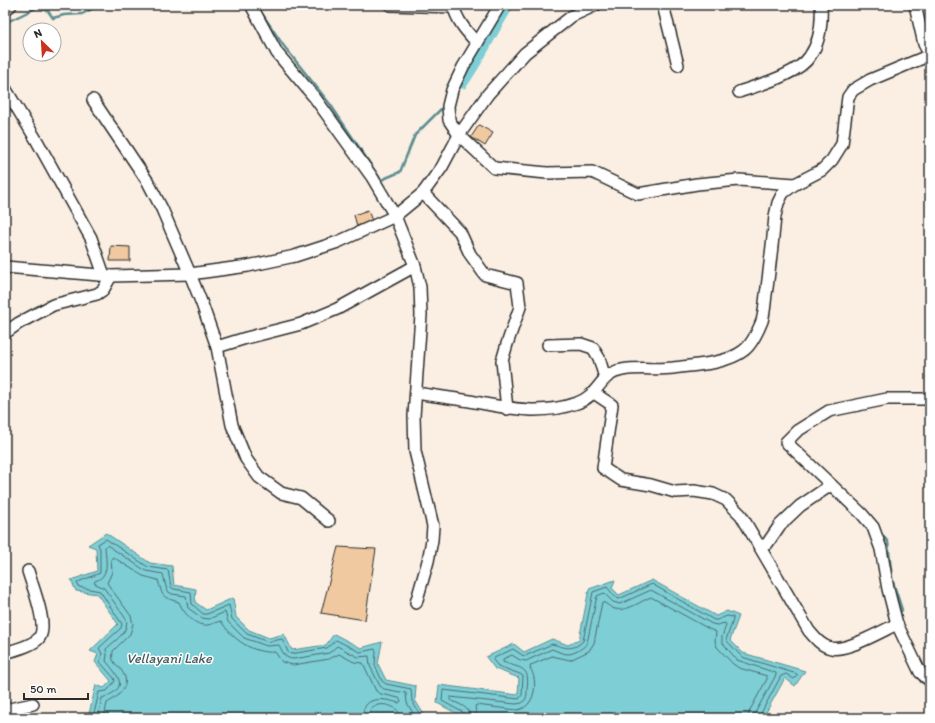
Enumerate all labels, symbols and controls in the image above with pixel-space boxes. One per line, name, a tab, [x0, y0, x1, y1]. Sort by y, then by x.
north arrow	[22, 22, 62, 62]
text: N	[32, 26, 44, 41]
water label: Vellayani Lake	[126, 650, 213, 667]
scale bar	[24, 675, 88, 701]
text: 50 m	[30, 682, 56, 696]

